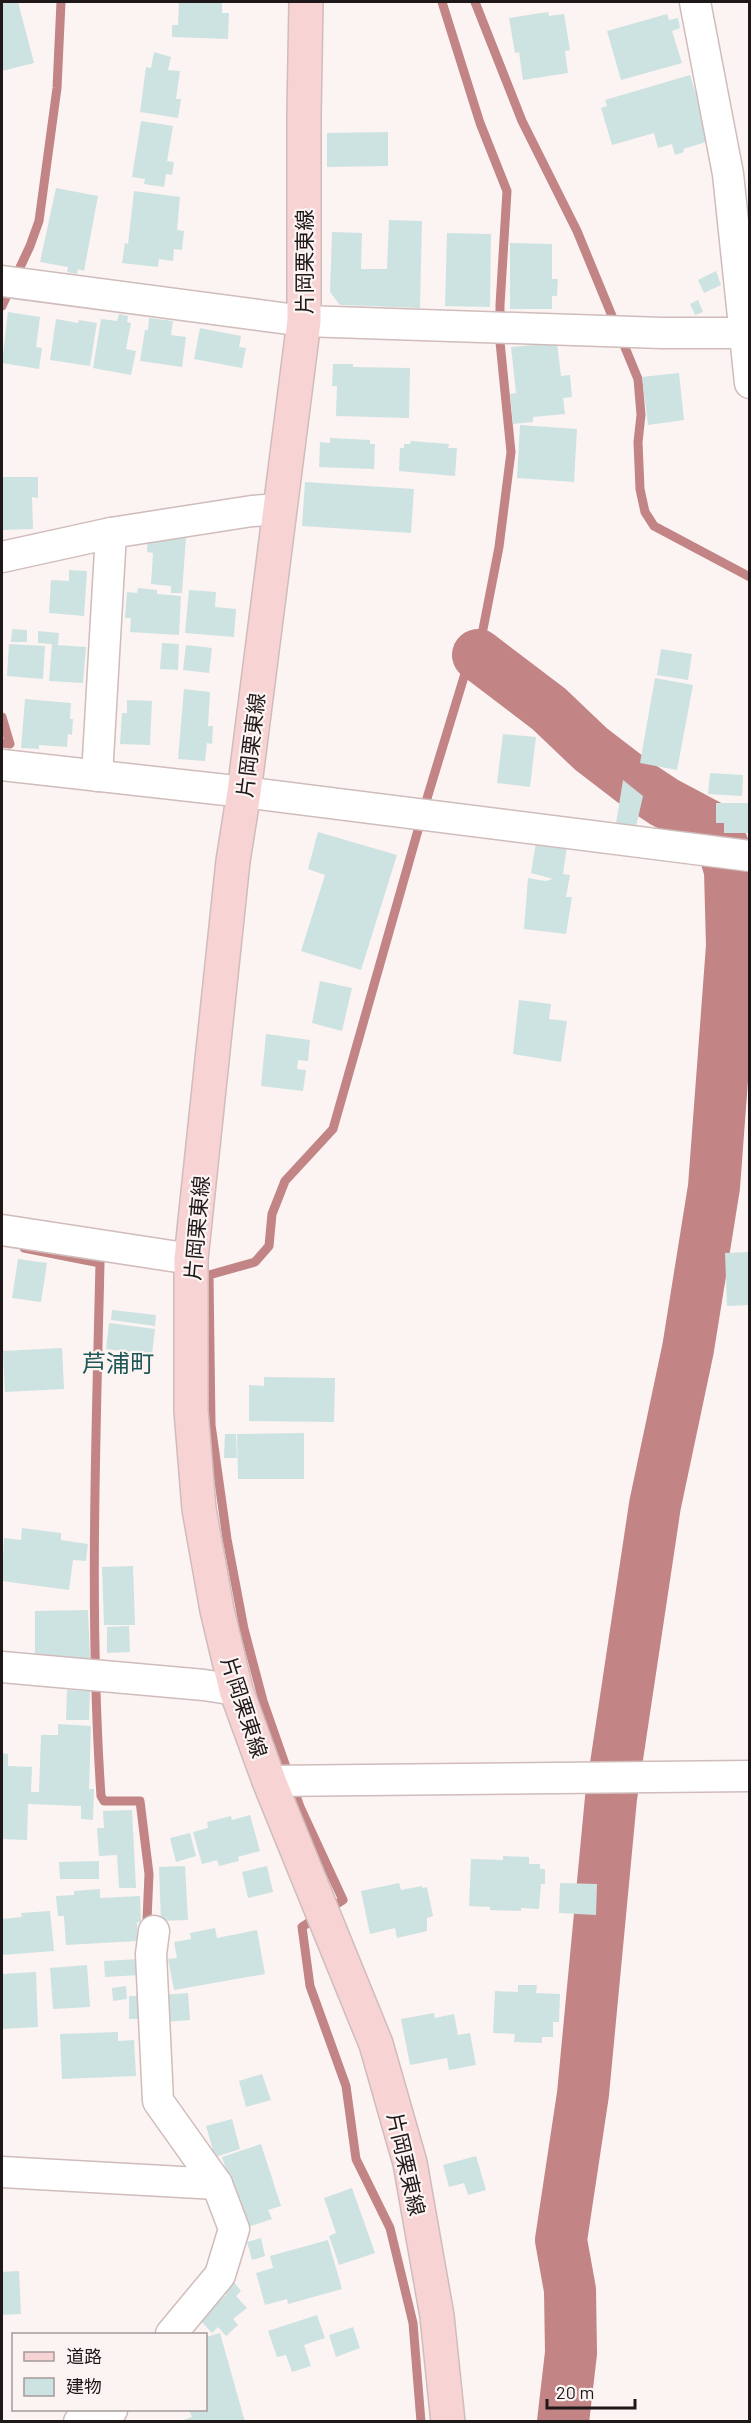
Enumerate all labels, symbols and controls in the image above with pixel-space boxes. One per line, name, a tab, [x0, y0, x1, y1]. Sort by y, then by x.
street label: 片岡栗東線	[291, 210, 316, 315]
street label: 片岡栗東線	[231, 691, 269, 799]
street label: 片岡栗東線	[179, 1175, 213, 1281]
district label: 芦浦町	[82, 1348, 154, 1377]
street label: 片岡栗東線	[217, 1653, 273, 1761]
street label: 片岡栗東線	[383, 2110, 431, 2218]
legend	[12, 2333, 207, 2411]
text: 道路	[66, 2345, 102, 2367]
scale bar	[547, 2372, 636, 2410]
text: 建物	[66, 2375, 102, 2397]
text: 20 m	[556, 2381, 594, 2403]

